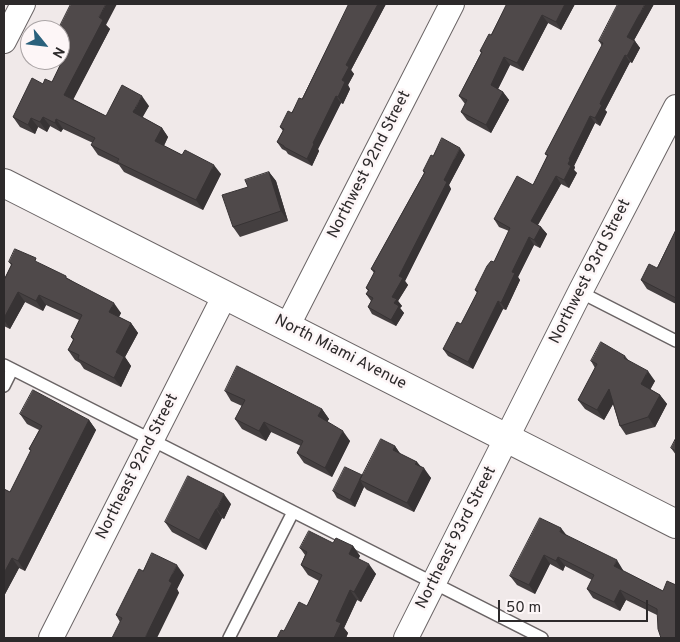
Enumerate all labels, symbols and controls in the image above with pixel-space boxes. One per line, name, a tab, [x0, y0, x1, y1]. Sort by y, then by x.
north arrow	[20, 20, 70, 70]
text: N	[48, 44, 68, 61]
street label: Northwest 92nd Street	[324, 88, 416, 242]
street label: Northwest 93rd Street	[546, 196, 636, 348]
street label: North Miami Avenue	[271, 311, 409, 395]
street label: Northeast 92nd Street	[93, 391, 183, 543]
street label: Northeast 93rd Street	[413, 463, 501, 613]
scale bar	[500, 590, 650, 622]
text: 50 m	[506, 599, 541, 618]

